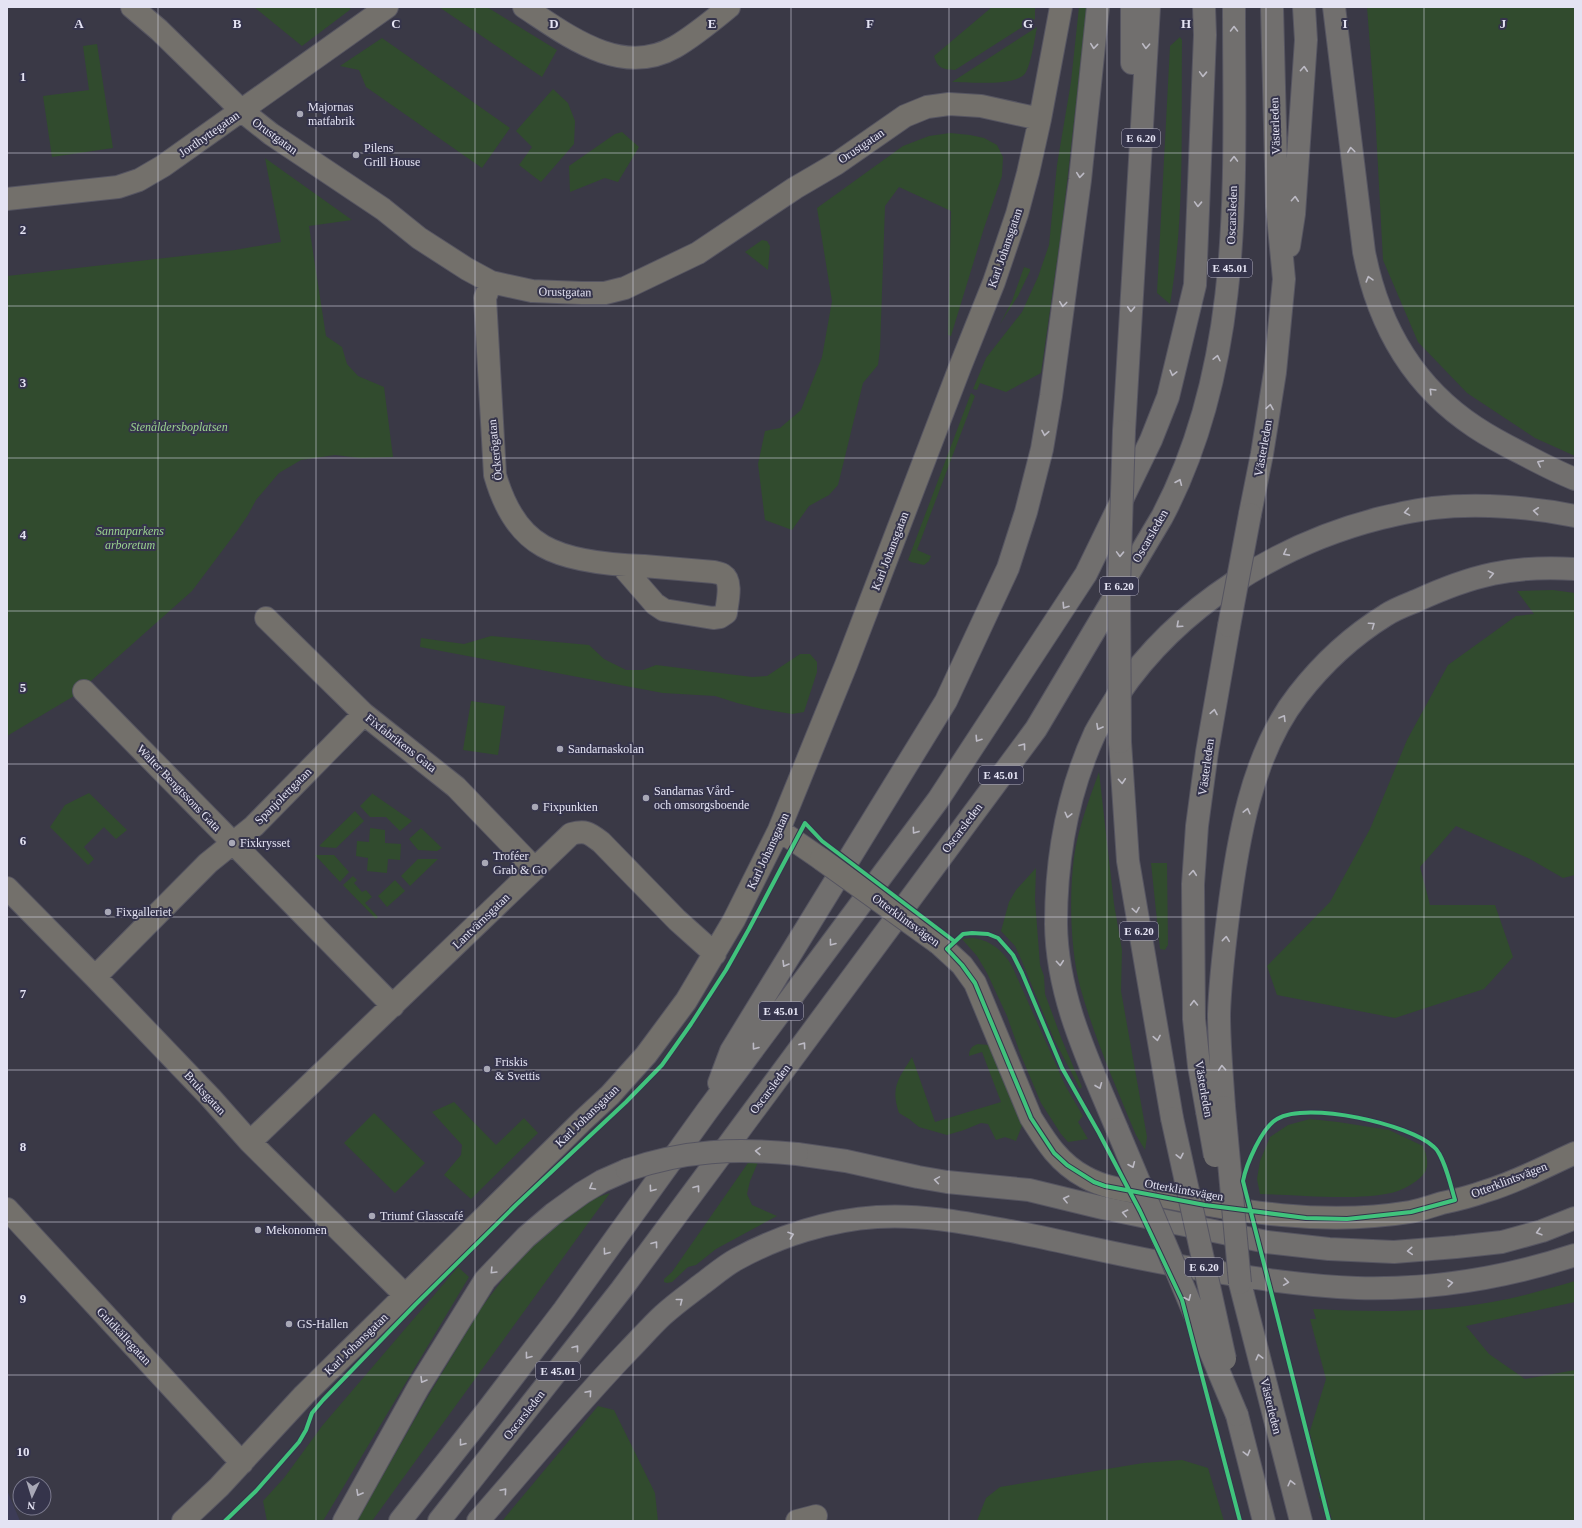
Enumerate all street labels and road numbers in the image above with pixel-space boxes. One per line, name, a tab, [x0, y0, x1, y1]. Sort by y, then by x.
street label: Västerleden	[1267, 97, 1283, 155]
street label: Jordhyttegatan	[176, 108, 242, 160]
street label: Orustgatan	[250, 115, 300, 157]
street label: Orustgatan	[835, 125, 887, 167]
road number: E 6.20	[1122, 129, 1160, 147]
street label: Oscarsleden	[1224, 185, 1240, 245]
street label: Karl Johansgatan	[985, 206, 1025, 290]
road number: E 45.01	[1208, 259, 1252, 277]
street label: Orustgatan	[539, 285, 591, 299]
street label: Öckerögatan	[485, 419, 505, 481]
street label: Västerleden	[1251, 419, 1275, 477]
street label: Oscarsleden	[1129, 507, 1171, 565]
street label: Karl Johansgatan	[869, 510, 911, 592]
road number: E 6.20	[1100, 577, 1138, 595]
street label: Fixfabrikens Gata	[363, 711, 440, 775]
street label: Västerleden	[1195, 738, 1217, 796]
street label: Walter Bengtssons Gata	[134, 742, 224, 835]
street label: Spanjolettgatan	[252, 765, 314, 827]
road number: E 45.01	[979, 766, 1023, 784]
street label: Oscarsleden	[939, 800, 985, 856]
street label: Karl Johansgatan	[744, 810, 792, 892]
street label: Lantvärnsgatan	[450, 890, 512, 952]
street label: Otterklintsvägen	[870, 891, 942, 949]
road number: E 6.20	[1120, 922, 1158, 940]
road number: E 45.01	[759, 1002, 803, 1020]
street label: Västerleden	[1192, 1060, 1216, 1118]
street label: Oscarsleden	[747, 1061, 793, 1117]
street label: Bruksgatan	[181, 1068, 229, 1118]
street label: Karl Johansgatan	[552, 1082, 622, 1150]
street label: Otterklintsvägen	[1469, 1159, 1549, 1201]
street label: Otterklintsvägen	[1143, 1176, 1225, 1204]
road number: E 6.20	[1185, 1258, 1223, 1276]
street label: Guldkällegatan	[94, 1304, 154, 1368]
street label: Karl Johansgatan	[321, 1310, 391, 1378]
road number: E 45.01	[536, 1362, 580, 1380]
street label: Västerleden	[1257, 1377, 1285, 1435]
street label: Oscarsleden	[500, 1388, 548, 1442]

